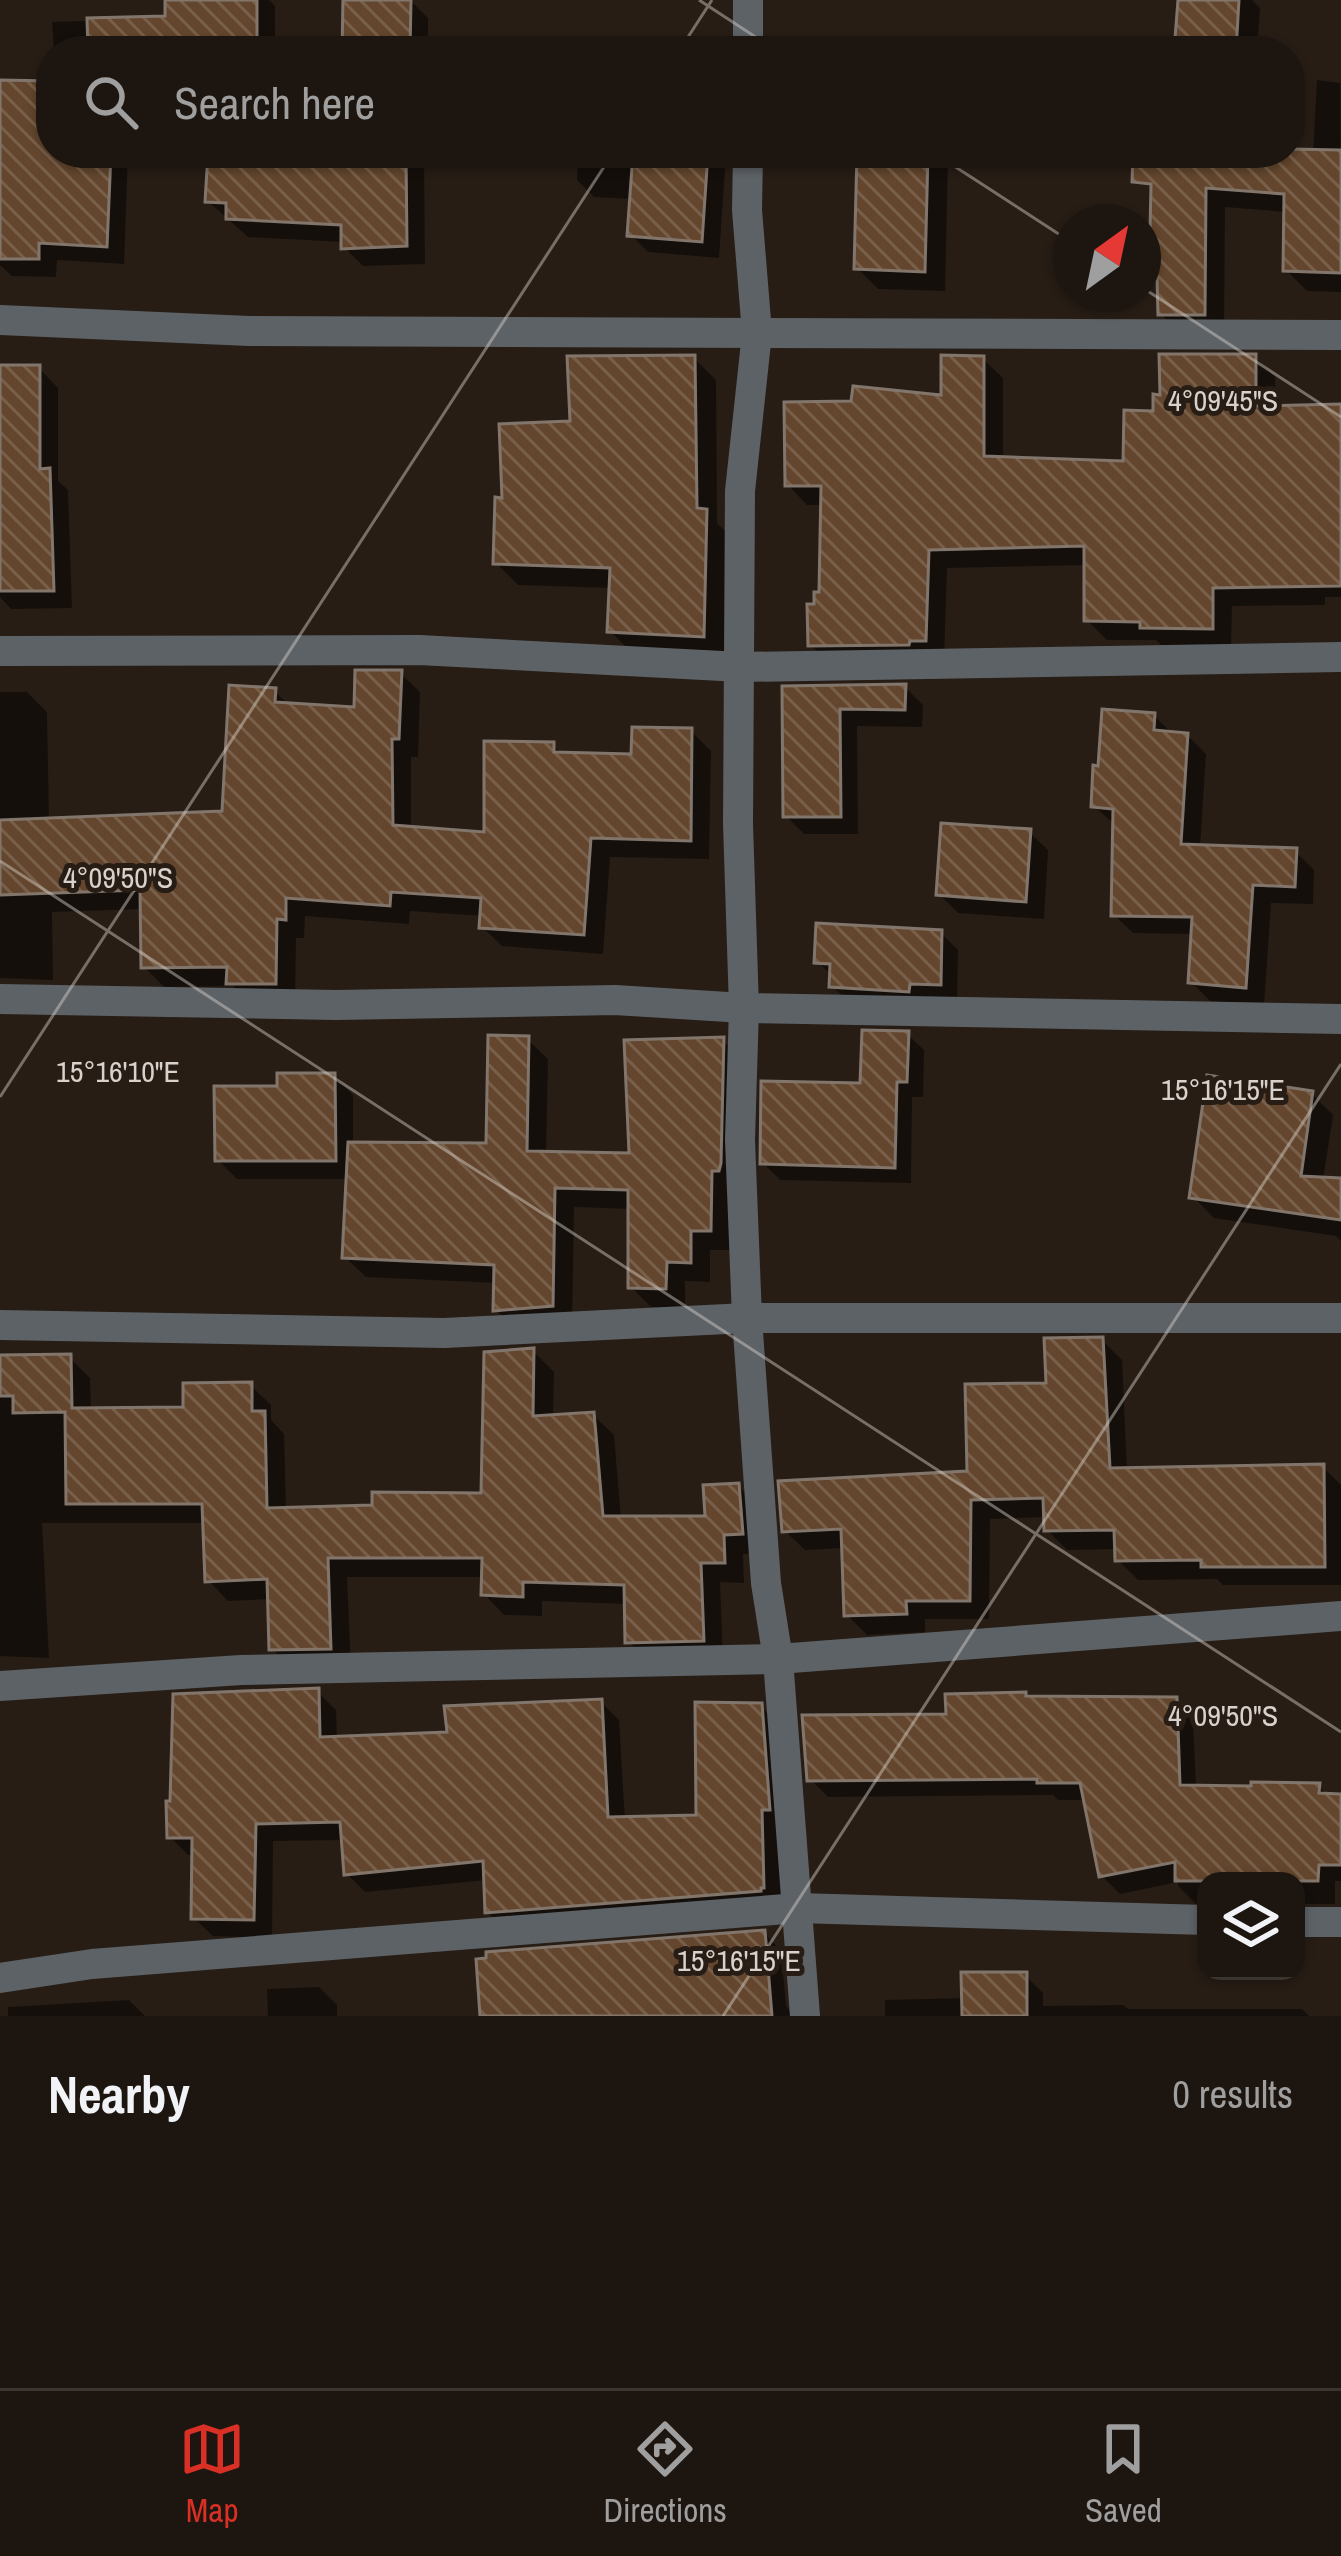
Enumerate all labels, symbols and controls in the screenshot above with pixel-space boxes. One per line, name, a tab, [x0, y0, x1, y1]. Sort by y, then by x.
search box	[36, 36, 1305, 168]
icon: search	[78, 69, 144, 135]
text: Search here	[174, 72, 375, 133]
north arrow	[1053, 204, 1161, 312]
text: 4°09'45"S	[1168, 380, 1278, 420]
text: 4°09'50"S	[63, 857, 173, 897]
text: 15°16'10"E	[56, 1051, 180, 1091]
text: 15°16'15"E	[1161, 1069, 1285, 1109]
text: 4°09'50"S	[1168, 1695, 1278, 1735]
map controls	[1197, 1872, 1305, 1980]
button: layers	[1197, 1872, 1305, 1980]
text: 15°16'15"E	[677, 1940, 801, 1980]
text: Nearby	[48, 2060, 190, 2129]
text: 0 results	[1172, 2068, 1293, 2120]
tab: Map	[179, 2416, 245, 2532]
tab: Directions	[603, 2416, 727, 2532]
tab: Saved	[1085, 2416, 1162, 2532]

